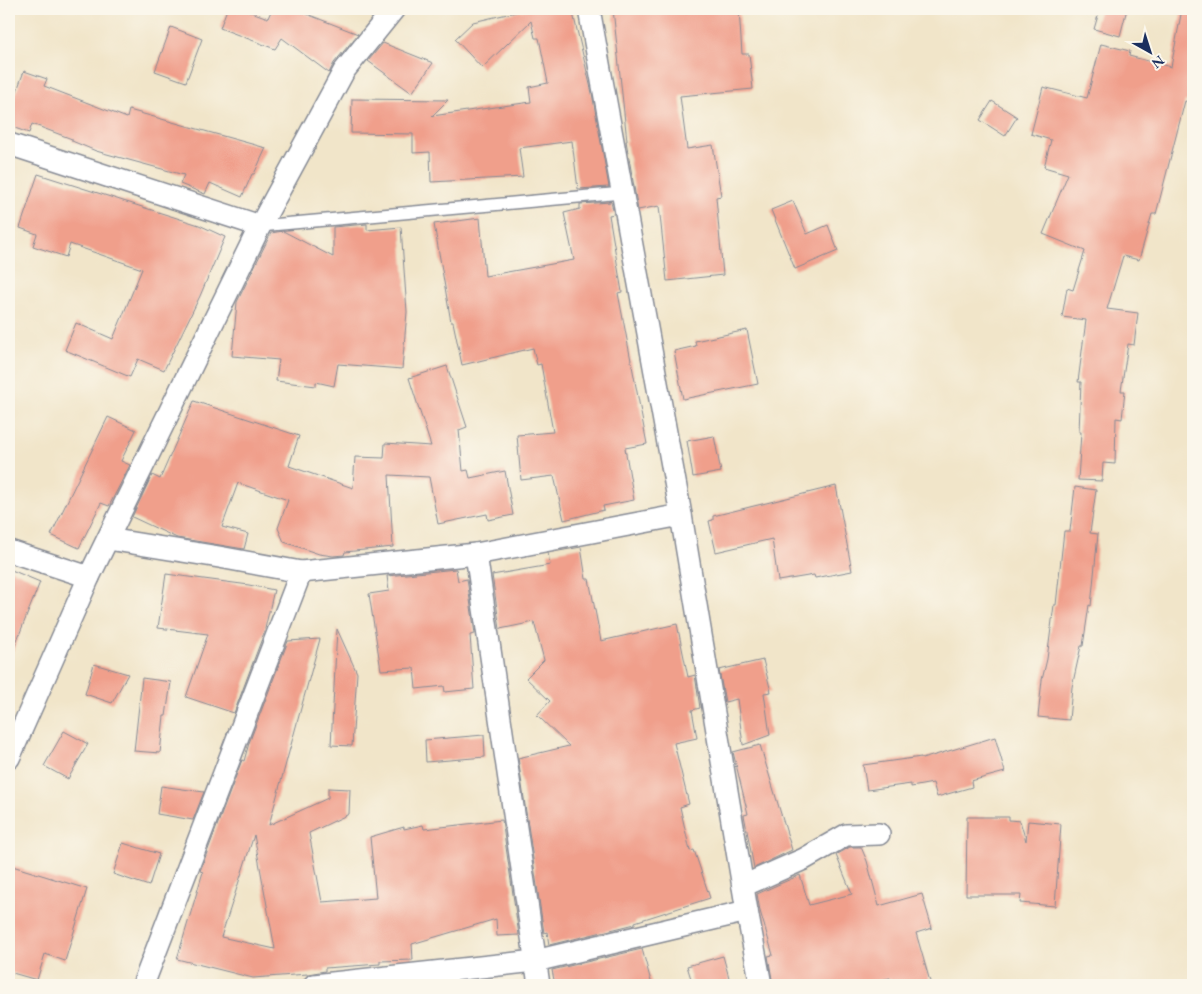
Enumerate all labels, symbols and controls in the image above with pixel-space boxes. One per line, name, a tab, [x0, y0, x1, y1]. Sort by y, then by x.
north arrow	[1124, 28, 1174, 78]
text: N	[1148, 52, 1168, 73]

